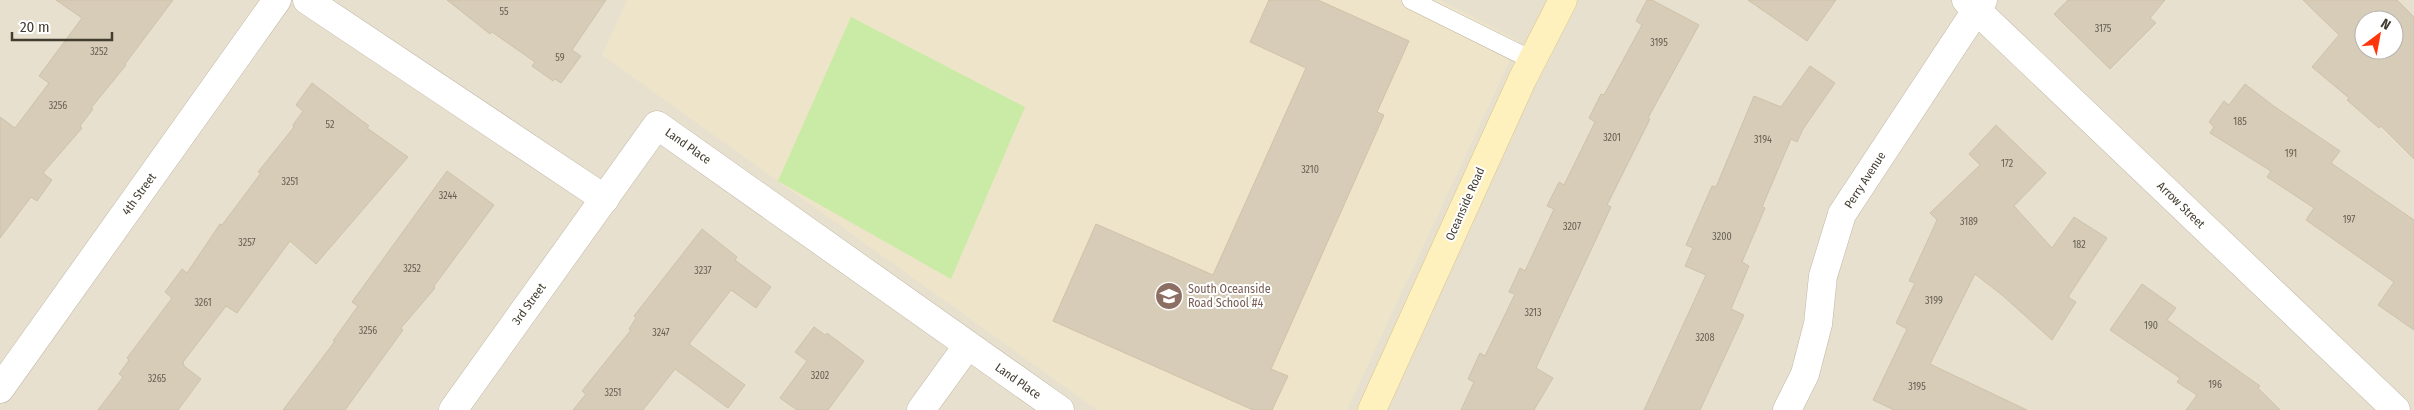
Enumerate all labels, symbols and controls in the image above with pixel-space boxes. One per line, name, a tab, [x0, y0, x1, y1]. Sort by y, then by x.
house number: 55	[499, 6, 509, 18]
scale bar	[12, 10, 112, 42]
north arrow	[2354, 10, 2404, 60]
text: N	[2378, 15, 2394, 34]
text: 20 m	[20, 18, 50, 36]
house number: 3175	[2095, 23, 2112, 35]
house number: 3195	[1650, 37, 1668, 49]
house number: 3252	[90, 46, 108, 58]
house number: 59	[555, 52, 565, 64]
house number: 3256	[49, 100, 67, 112]
house number: 185	[2233, 116, 2247, 128]
house number: 52	[326, 119, 335, 131]
street label: Land Place	[662, 125, 714, 167]
house number: 3201	[1603, 132, 1621, 144]
house number: 3194	[1754, 134, 1772, 146]
house number: 191	[2285, 148, 2297, 160]
street label: Perry Avenue	[1842, 149, 1888, 211]
house number: 172	[2001, 158, 2014, 170]
house number: 3210	[1301, 164, 1319, 176]
street label: Oceanside Road	[1443, 165, 1487, 243]
street label: 4th Street	[119, 170, 159, 218]
house number: 3251	[282, 176, 298, 188]
street label: Arrow Street	[2154, 179, 2208, 231]
house number: 3244	[439, 190, 457, 202]
house number: 197	[2343, 214, 2355, 226]
house number: 3189	[1960, 216, 1978, 228]
house number: 3207	[1563, 221, 1581, 233]
house number: 3200	[1712, 231, 1732, 243]
house number: 3257	[238, 237, 256, 249]
house number: 182	[2072, 239, 2086, 251]
house number: 3252	[403, 263, 421, 275]
house number: 3237	[694, 265, 712, 277]
street label: 3rd Street	[509, 280, 549, 328]
school or university icon: South Oceanside Road School #4	[1154, 281, 1184, 311]
place label: South Oceanside Road School #4	[1188, 282, 1271, 310]
house number: 3199	[1925, 295, 1943, 307]
house number: 3261	[194, 297, 212, 309]
house number: 3213	[1524, 307, 1542, 319]
house number: 190	[2144, 320, 2158, 332]
house number: 3256	[359, 325, 377, 337]
house number: 3247	[652, 327, 670, 339]
house number: 3208	[1695, 332, 1715, 344]
street label: Land Place	[992, 360, 1044, 402]
house number: 3202	[811, 370, 830, 382]
house number: 3265	[148, 373, 167, 385]
house number: 196	[2208, 379, 2222, 391]
house number: 3195	[1908, 381, 1926, 393]
house number: 3251	[605, 387, 621, 399]

